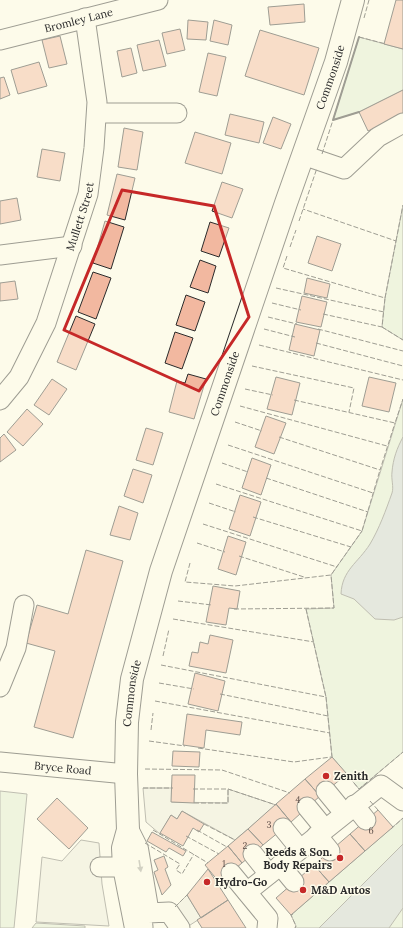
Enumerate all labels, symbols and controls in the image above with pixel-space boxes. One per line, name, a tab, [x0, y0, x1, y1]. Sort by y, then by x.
street label: Bromley Lane	[43, 5, 114, 36]
street label: Commonside	[313, 43, 347, 112]
street label: Mullett Street	[63, 181, 97, 253]
street label: Commonside	[207, 349, 242, 418]
street label: Commonside	[120, 658, 144, 727]
street label: Bryce Road	[33, 758, 92, 778]
place label: Zenith	[334, 769, 369, 783]
marker: Zenith	[321, 771, 331, 781]
house number: 4	[296, 794, 301, 805]
house number: 3	[266, 819, 272, 830]
house number: 6	[368, 825, 374, 836]
house number: 2	[243, 840, 248, 851]
place label: Reeds & Son. Body Repairs	[263, 845, 332, 872]
marker: Reeds & Son. Body Repairs	[335, 853, 345, 863]
house number: 1	[222, 858, 226, 869]
one-way arrow	[137, 860, 143, 872]
place label: Hydro-Go	[215, 875, 267, 889]
marker: Hydro-Go	[202, 877, 212, 887]
place label: M&D Autos	[311, 883, 370, 897]
marker: M&D Autos	[298, 885, 308, 895]

